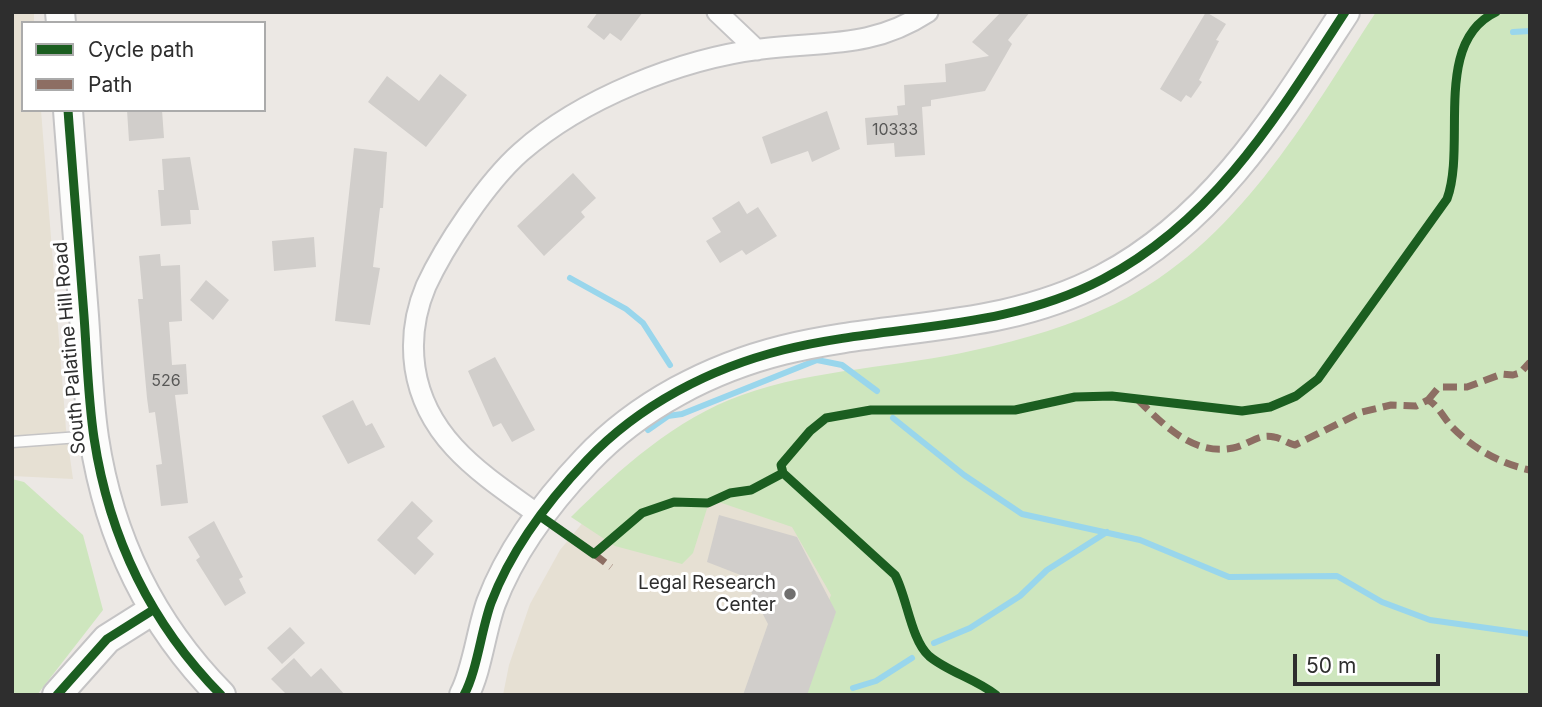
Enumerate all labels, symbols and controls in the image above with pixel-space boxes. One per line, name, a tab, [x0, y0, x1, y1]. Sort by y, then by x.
legend	[21, 21, 266, 112]
text: Cycle path	[88, 37, 194, 62]
text: Path	[88, 72, 133, 97]
house number: 10333	[872, 120, 918, 140]
street label: South Palatine Hill Road	[49, 241, 91, 455]
house number: 526	[151, 371, 181, 391]
place label: Legal Research Center	[638, 572, 776, 616]
marker: Legal Research Center	[782, 586, 798, 602]
scale bar	[1297, 640, 1444, 684]
text: 50 m	[1306, 653, 1356, 678]

